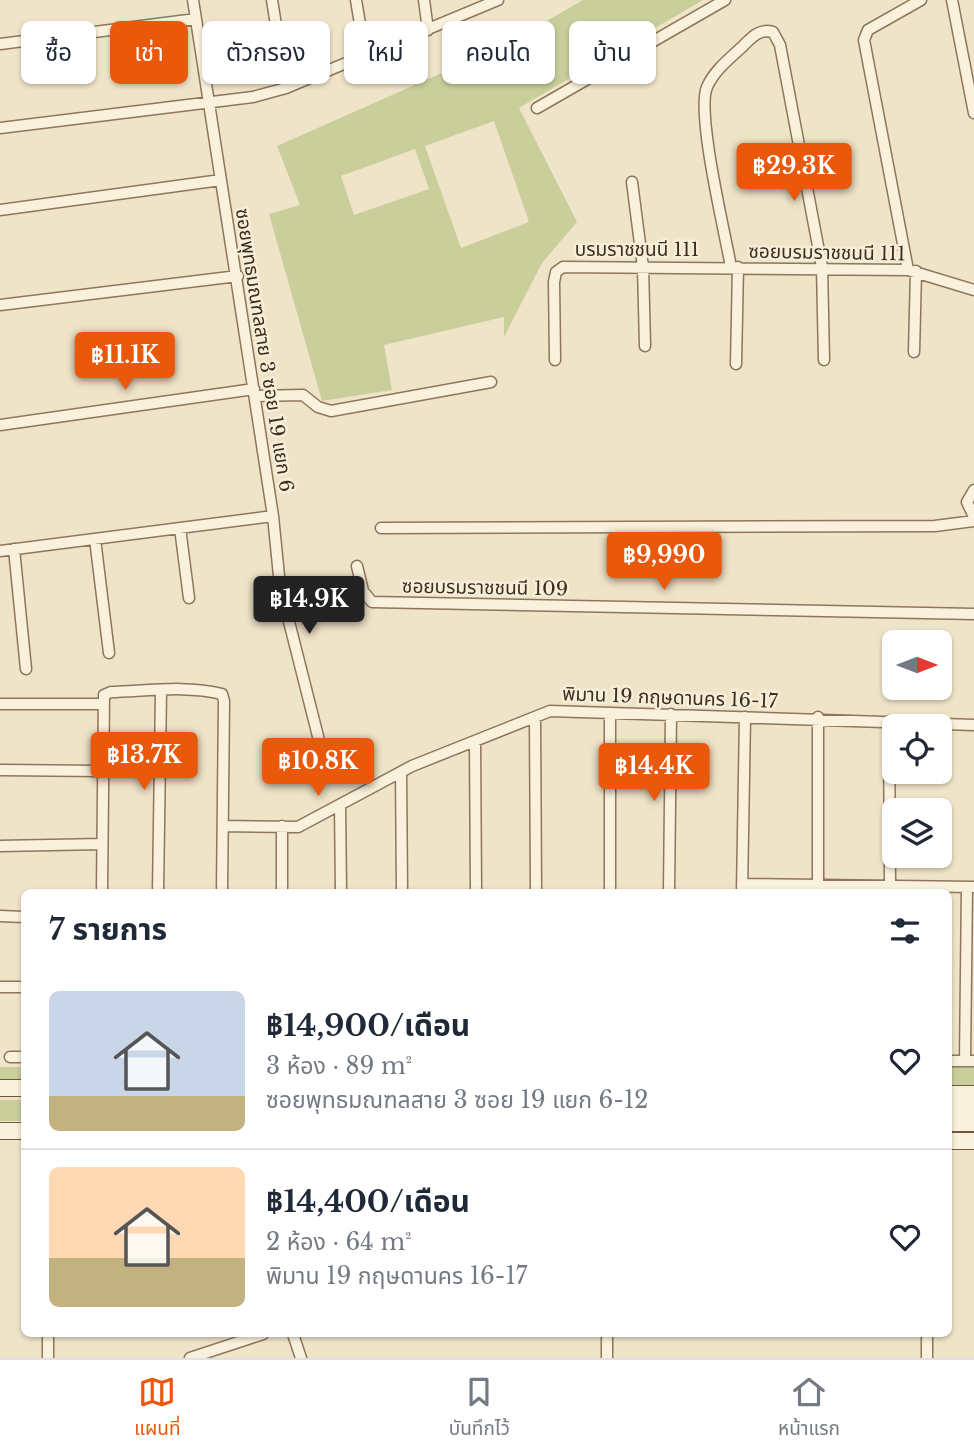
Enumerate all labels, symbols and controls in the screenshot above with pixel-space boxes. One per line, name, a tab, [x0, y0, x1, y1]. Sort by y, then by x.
chip: ซื้อ	[21, 21, 96, 84]
chip: เช่า	[110, 21, 188, 84]
chip: ตัวกรอง	[202, 21, 330, 84]
chip: ใหม่	[344, 21, 428, 84]
chip: คอนโด	[442, 21, 555, 84]
chip: บ้าน	[569, 21, 656, 84]
pin: ฿29.3K	[737, 144, 851, 203]
text: ฿29.3K	[753, 152, 835, 180]
street label: ซอยพุทธมณฑลสาย 3 ซอย 19 แยก 6	[231, 207, 298, 494]
street label: บรมราชชนนี 111	[575, 238, 699, 261]
street label: ซอยบรมราชชนนี 111	[748, 240, 906, 265]
pin: ฿11.1K	[68, 332, 182, 392]
text: ฿11.1K	[91, 341, 159, 369]
pin: ฿9,990	[607, 532, 721, 592]
text: ฿9,990	[623, 541, 705, 569]
street label: ซอยบรมราชชนนี 109	[402, 575, 568, 600]
pin: ฿14.9K	[252, 576, 366, 636]
text: ฿14.9K	[269, 585, 349, 613]
north arrow	[882, 630, 952, 700]
map controls	[882, 630, 952, 868]
street label: พิมาน 19 กฤษดานคร 16-17	[562, 682, 779, 713]
button: locate	[882, 714, 952, 784]
pin: ฿13.7K	[87, 732, 201, 792]
pin: ฿10.8K	[261, 738, 375, 798]
text: ฿13.7K	[107, 741, 181, 769]
pin: ฿14.4K	[597, 744, 711, 803]
text: ฿10.8K	[278, 747, 358, 775]
text: ฿14.4K	[615, 752, 693, 780]
button: layers	[882, 798, 952, 868]
text: 7 รายการ	[49, 911, 167, 948]
icon: filters	[886, 912, 924, 950]
text: ฿14,900/เดือน	[266, 1007, 470, 1044]
icon: home	[105, 1019, 189, 1103]
icon: heart	[886, 1042, 924, 1080]
text: 3 ห้อง · 89 m²	[266, 1052, 412, 1080]
text: ซอยพุทธมณฑลสาย 3 ซอย 19 แยก 6-12	[266, 1086, 648, 1114]
text: ฿14,400/เดือน	[266, 1183, 470, 1220]
icon: home	[105, 1195, 189, 1279]
icon: heart	[886, 1218, 924, 1256]
text: 2 ห้อง · 64 m²	[266, 1228, 412, 1256]
text: พิมาน 19 กฤษดานคร 16-17	[266, 1262, 527, 1290]
tab: แผนที่	[134, 1373, 180, 1444]
tab: บันทึกไว้	[449, 1373, 510, 1444]
tab: หน้าแรก	[778, 1373, 840, 1444]

